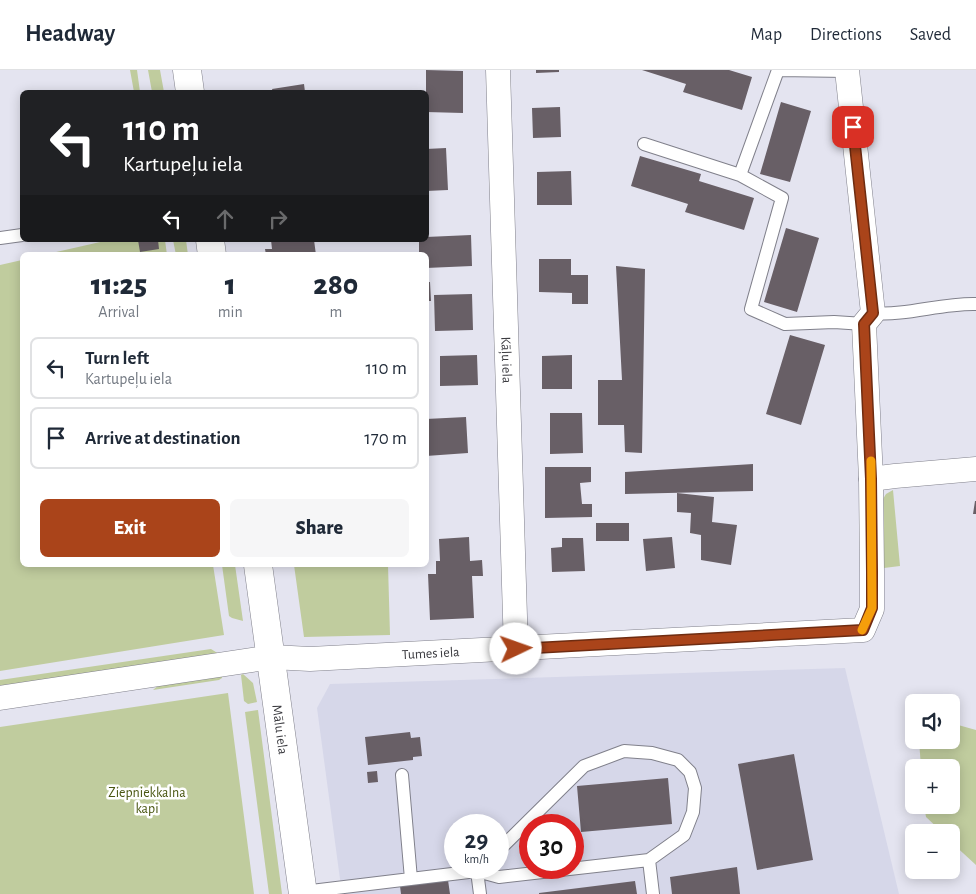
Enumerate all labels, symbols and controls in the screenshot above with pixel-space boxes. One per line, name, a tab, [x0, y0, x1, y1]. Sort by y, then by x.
text: Headway	[25, 22, 115, 46]
text: Map	[751, 26, 782, 44]
text: Directions	[810, 26, 882, 44]
text: Saved	[910, 26, 951, 44]
pin	[832, 106, 874, 148]
icon: left	[40, 110, 105, 175]
text: 110 m	[123, 112, 200, 147]
icon: arrive	[839, 113, 867, 141]
text: Kartupeļu iela	[123, 153, 243, 175]
icon: left	[158, 205, 186, 233]
icon: ahead	[211, 205, 239, 233]
icon: right	[264, 205, 292, 233]
text: 11:25	[91, 270, 147, 300]
text: 1	[225, 270, 236, 300]
text: 280	[313, 270, 358, 300]
text: Arrival	[98, 304, 139, 320]
text: min	[218, 304, 243, 320]
text: m	[329, 304, 342, 320]
street label: Kāļu iela	[498, 336, 514, 384]
text: Turn left	[85, 349, 149, 368]
icon: left	[42, 354, 70, 382]
text: 110 m	[366, 359, 407, 378]
text: Kartupeļu iela	[85, 371, 172, 387]
icon: arrive	[42, 424, 70, 452]
text: Arrive at destination	[85, 429, 241, 448]
text: 170 m	[364, 429, 407, 448]
button: Exit	[40, 499, 220, 557]
button: Share	[230, 499, 409, 557]
position arrow	[489, 622, 541, 674]
street label: Tumes iela	[402, 645, 461, 662]
map controls	[905, 694, 960, 879]
button: sound	[905, 694, 960, 749]
street label: Mālu iela	[269, 704, 290, 756]
button: +	[905, 759, 960, 814]
park label: Ziepniekkalna kapi	[108, 786, 186, 816]
speed limit sign: 30	[519, 814, 584, 879]
button: −	[905, 824, 960, 879]
text: 29	[465, 828, 488, 853]
text: km/h	[464, 853, 489, 865]

